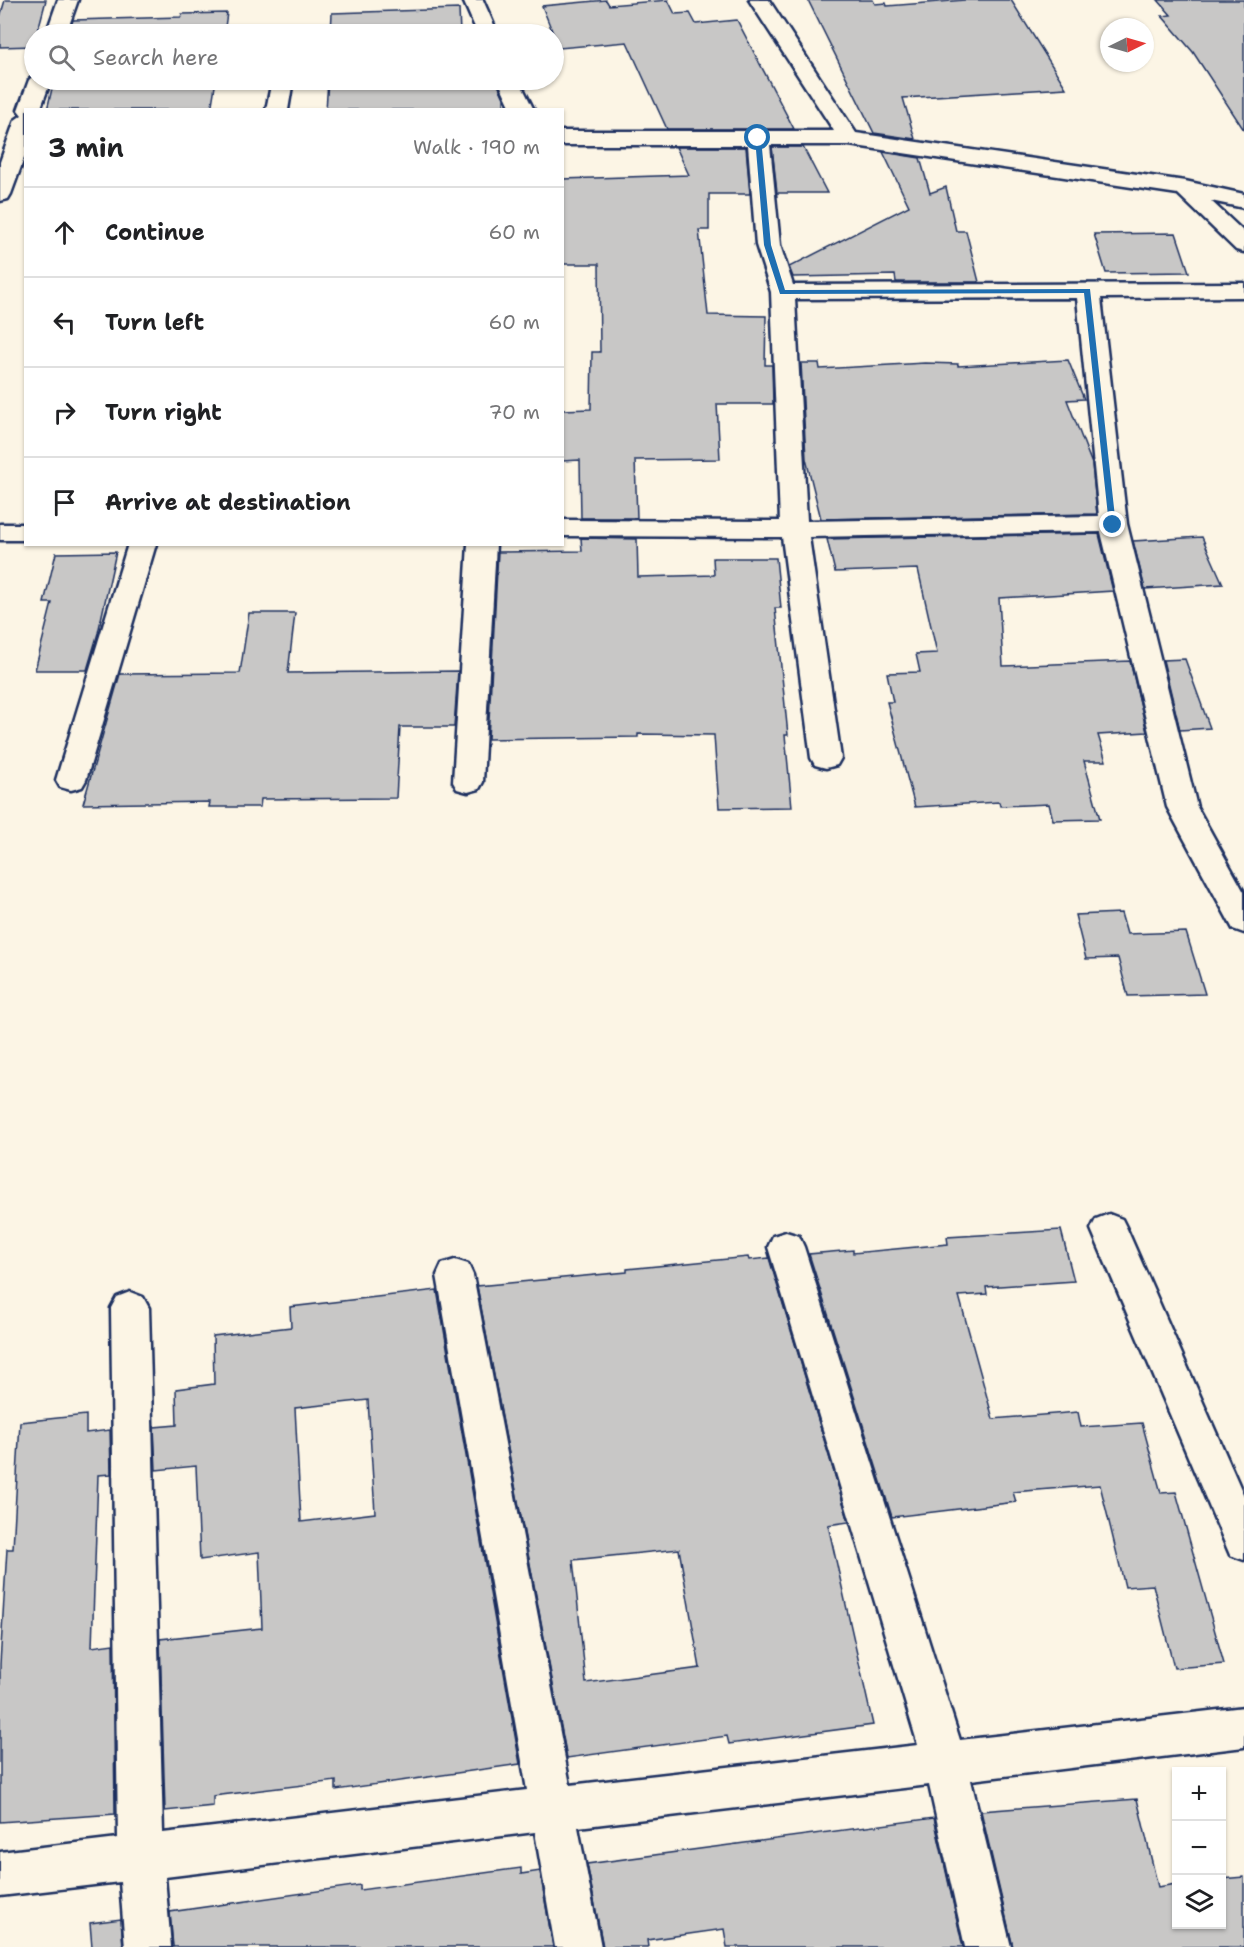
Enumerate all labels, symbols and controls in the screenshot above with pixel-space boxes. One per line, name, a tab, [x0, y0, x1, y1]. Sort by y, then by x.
north arrow	[1100, 18, 1154, 72]
search box	[24, 24, 564, 90]
icon: search	[45, 41, 78, 74]
text: Search here	[93, 43, 219, 72]
route start	[744, 124, 770, 150]
text: 3 min	[48, 130, 124, 165]
text: Walk · 190 m	[413, 134, 540, 160]
icon: ahead	[48, 216, 81, 249]
text: Continue	[105, 218, 205, 247]
text: 60 m	[488, 219, 540, 245]
icon: left	[48, 306, 81, 339]
text: Turn left	[105, 308, 204, 337]
text: 60 m	[488, 309, 540, 335]
icon: right	[48, 396, 81, 429]
text: Turn right	[105, 398, 222, 427]
text: 70 m	[488, 399, 540, 425]
icon: arrive	[48, 486, 81, 519]
text: Arrive at destination	[105, 488, 351, 517]
route end	[1099, 511, 1125, 537]
map controls	[1172, 1767, 1226, 1929]
button: +	[1172, 1767, 1226, 1821]
button: −	[1172, 1821, 1226, 1875]
button: layers	[1172, 1875, 1226, 1929]

